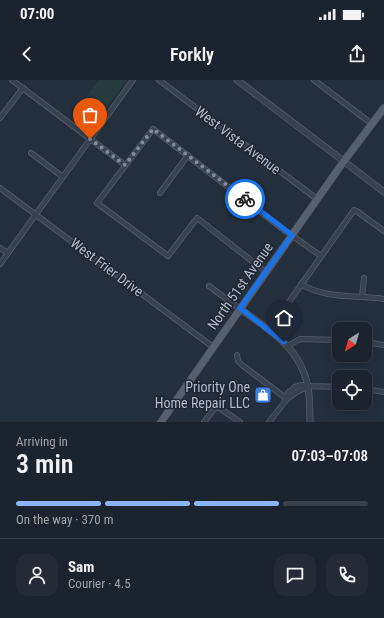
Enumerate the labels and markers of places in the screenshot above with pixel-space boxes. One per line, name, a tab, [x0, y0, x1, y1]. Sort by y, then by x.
pin	[73, 98, 107, 139]
pin	[267, 301, 301, 342]
place label: Priority One Home Repair LLC	[155, 379, 250, 411]
shop icon: Priority One Home Repair LLC	[253, 385, 273, 405]

